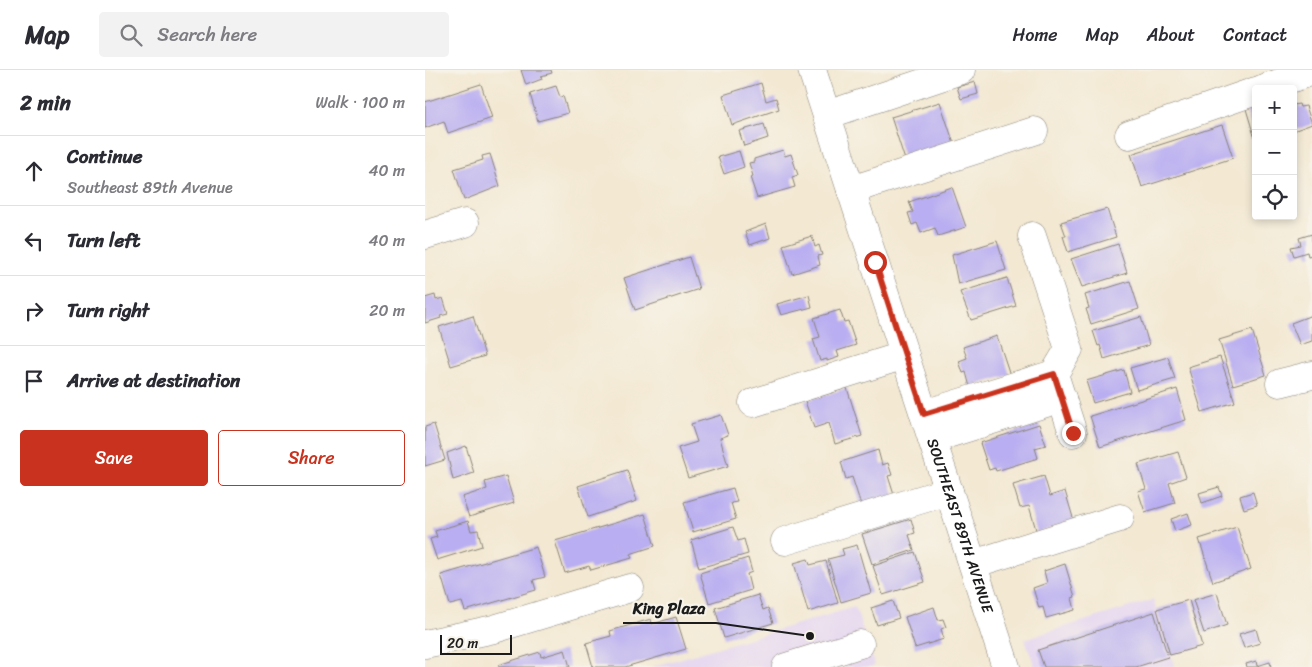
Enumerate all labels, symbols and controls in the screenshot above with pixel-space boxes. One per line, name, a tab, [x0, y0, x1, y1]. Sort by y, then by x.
search box	[99, 12, 449, 57]
text: Map	[25, 14, 69, 56]
text: Search here	[157, 18, 257, 51]
text: Home	[1013, 19, 1058, 51]
text: Map	[1086, 19, 1119, 51]
text: About	[1147, 19, 1195, 51]
text: Contact	[1223, 19, 1287, 51]
icon: search	[117, 21, 145, 49]
text: 2 min	[20, 84, 71, 122]
map controls	[1252, 85, 1297, 220]
button: +	[1252, 85, 1297, 130]
text: Walk · 100 m	[315, 88, 405, 117]
button: −	[1252, 130, 1297, 175]
text: Continue	[67, 140, 143, 173]
text: 40 m	[368, 156, 405, 185]
icon: ahead	[20, 157, 48, 185]
text: Southeast 89th Avenue	[67, 173, 233, 202]
button: locate	[1252, 175, 1297, 220]
text: Turn left	[67, 224, 140, 257]
text: 40 m	[368, 226, 405, 255]
icon: left	[20, 227, 48, 255]
route start	[864, 251, 887, 274]
text: Turn right	[67, 294, 149, 327]
text: 20 m	[369, 296, 405, 325]
icon: right	[20, 297, 48, 325]
text: Arrive at destination	[67, 364, 240, 397]
icon: arrive	[20, 367, 48, 395]
route end	[1062, 422, 1085, 445]
button: Save	[20, 430, 208, 486]
button: Share	[218, 430, 405, 486]
street label: SOUTHEAST 89TH AVENUE	[919, 435, 1001, 618]
callout: King Plaza	[623, 592, 716, 623]
text: King Plaza	[632, 594, 706, 623]
text: 20 m	[447, 631, 478, 656]
scale bar	[440, 632, 513, 655]

